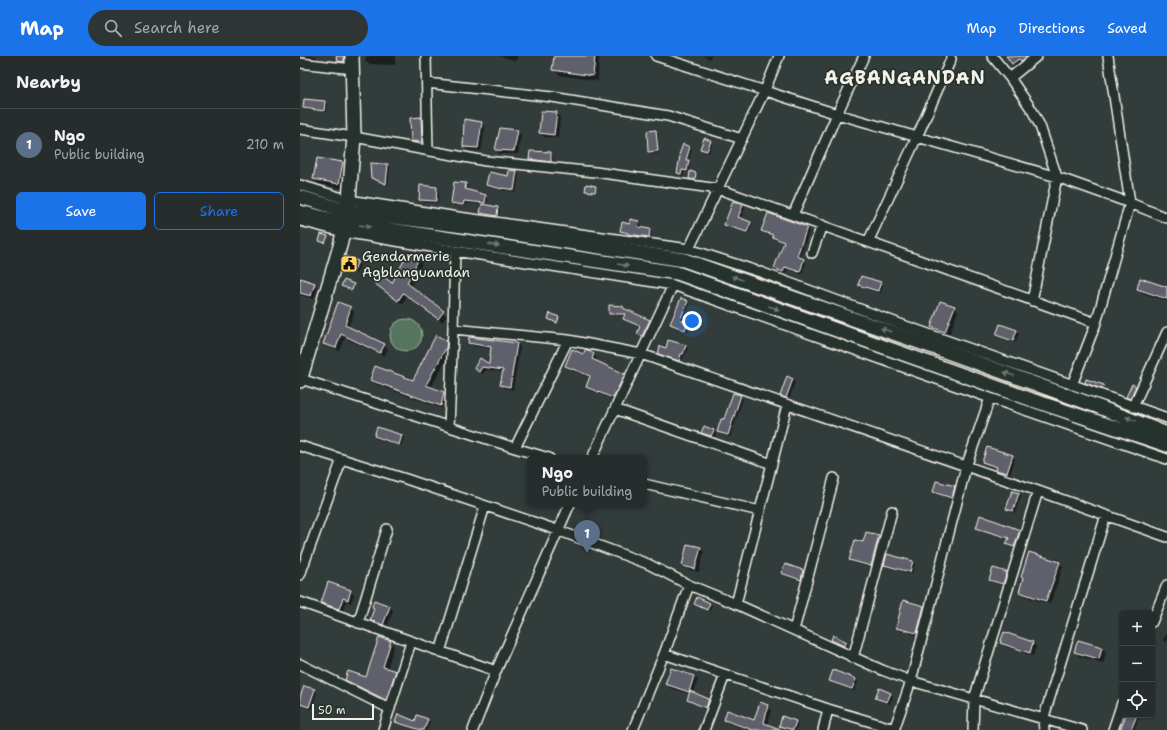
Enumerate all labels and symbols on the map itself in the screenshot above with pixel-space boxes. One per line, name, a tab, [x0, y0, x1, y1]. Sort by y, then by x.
district label: AGBANGANDAN	[824, 66, 986, 90]
one-way arrow	[359, 223, 372, 229]
one-way arrow	[488, 242, 500, 248]
place label: Gendarmerie Agblanguandan	[362, 247, 471, 281]
public building icon: Gendarmerie Agblanguandan	[339, 254, 359, 274]
one-way arrow	[616, 262, 629, 268]
one-way arrow	[731, 275, 743, 281]
one-way arrow	[768, 305, 780, 311]
your location	[682, 311, 702, 331]
one-way arrow	[880, 327, 892, 333]
one-way arrow	[1002, 371, 1014, 377]
one-way arrow	[1124, 416, 1136, 422]
pin: 1	[574, 520, 600, 553]
scale bar	[312, 702, 374, 721]

